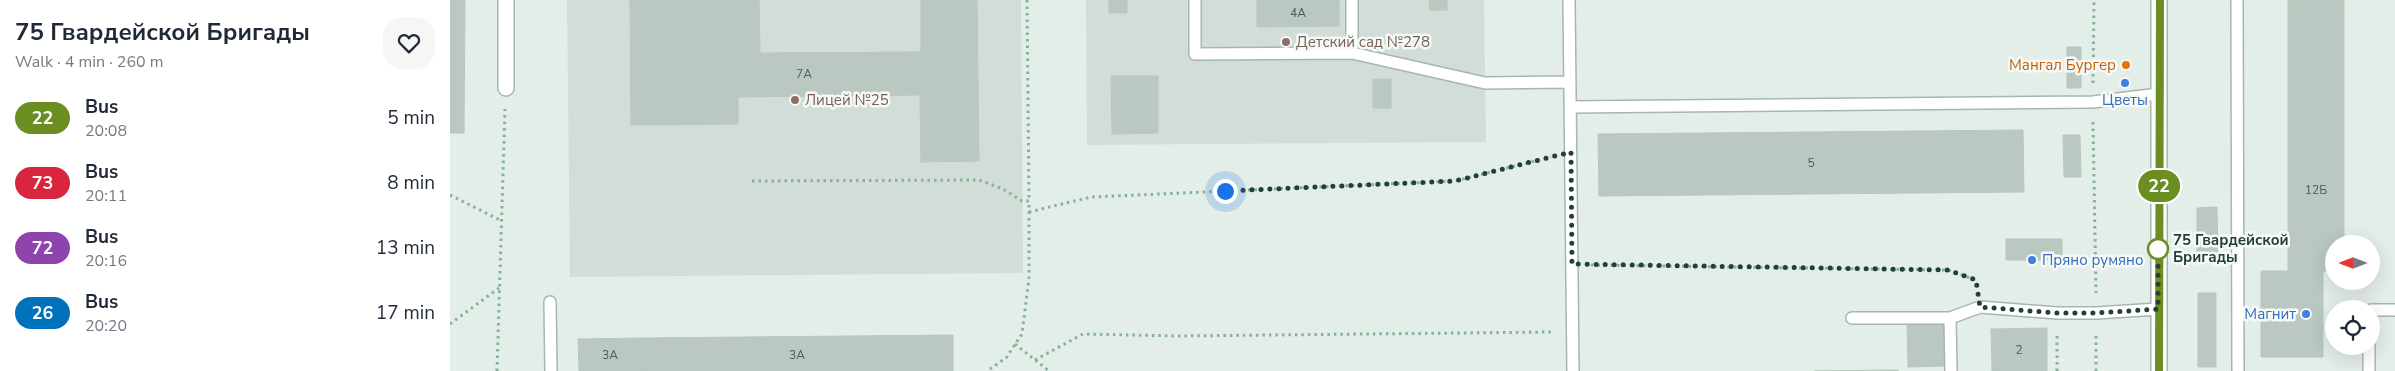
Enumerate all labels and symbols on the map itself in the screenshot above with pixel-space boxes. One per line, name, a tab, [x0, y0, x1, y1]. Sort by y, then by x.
house number: 4А	[1290, 5, 1306, 21]
place label: Детский сад №278	[1296, 32, 1430, 52]
marker: Детский сад №278	[1280, 36, 1292, 48]
place label: Мангал Бургер	[2009, 55, 2116, 75]
marker: Мангал Бургер	[2120, 59, 2132, 71]
house number: 7А	[796, 66, 812, 82]
marker: Цветы	[2119, 77, 2131, 89]
place label: Лицей №25	[805, 90, 889, 110]
place label: Цветы	[2102, 90, 2148, 110]
marker: Лицей №25	[789, 94, 801, 106]
house number: 5	[1807, 155, 1815, 171]
line badge: 22	[2136, 170, 2182, 202]
your location	[1213, 179, 1238, 204]
house number: 12Б	[2305, 182, 2327, 198]
place label: 75 Гвардейской Бригады	[2173, 230, 2289, 267]
north arrow	[2325, 235, 2380, 290]
marker: 75 Гвардейской Бригады	[2147, 238, 2169, 260]
place label: Пряно румяно	[2042, 250, 2143, 270]
marker: Пряно румяно	[2026, 254, 2038, 266]
place label: Магнит	[2244, 304, 2296, 324]
marker: Магнит	[2300, 308, 2312, 320]
house number: 2	[2015, 342, 2023, 358]
house number: 3А	[602, 347, 618, 363]
house number: 3А	[789, 347, 805, 363]

